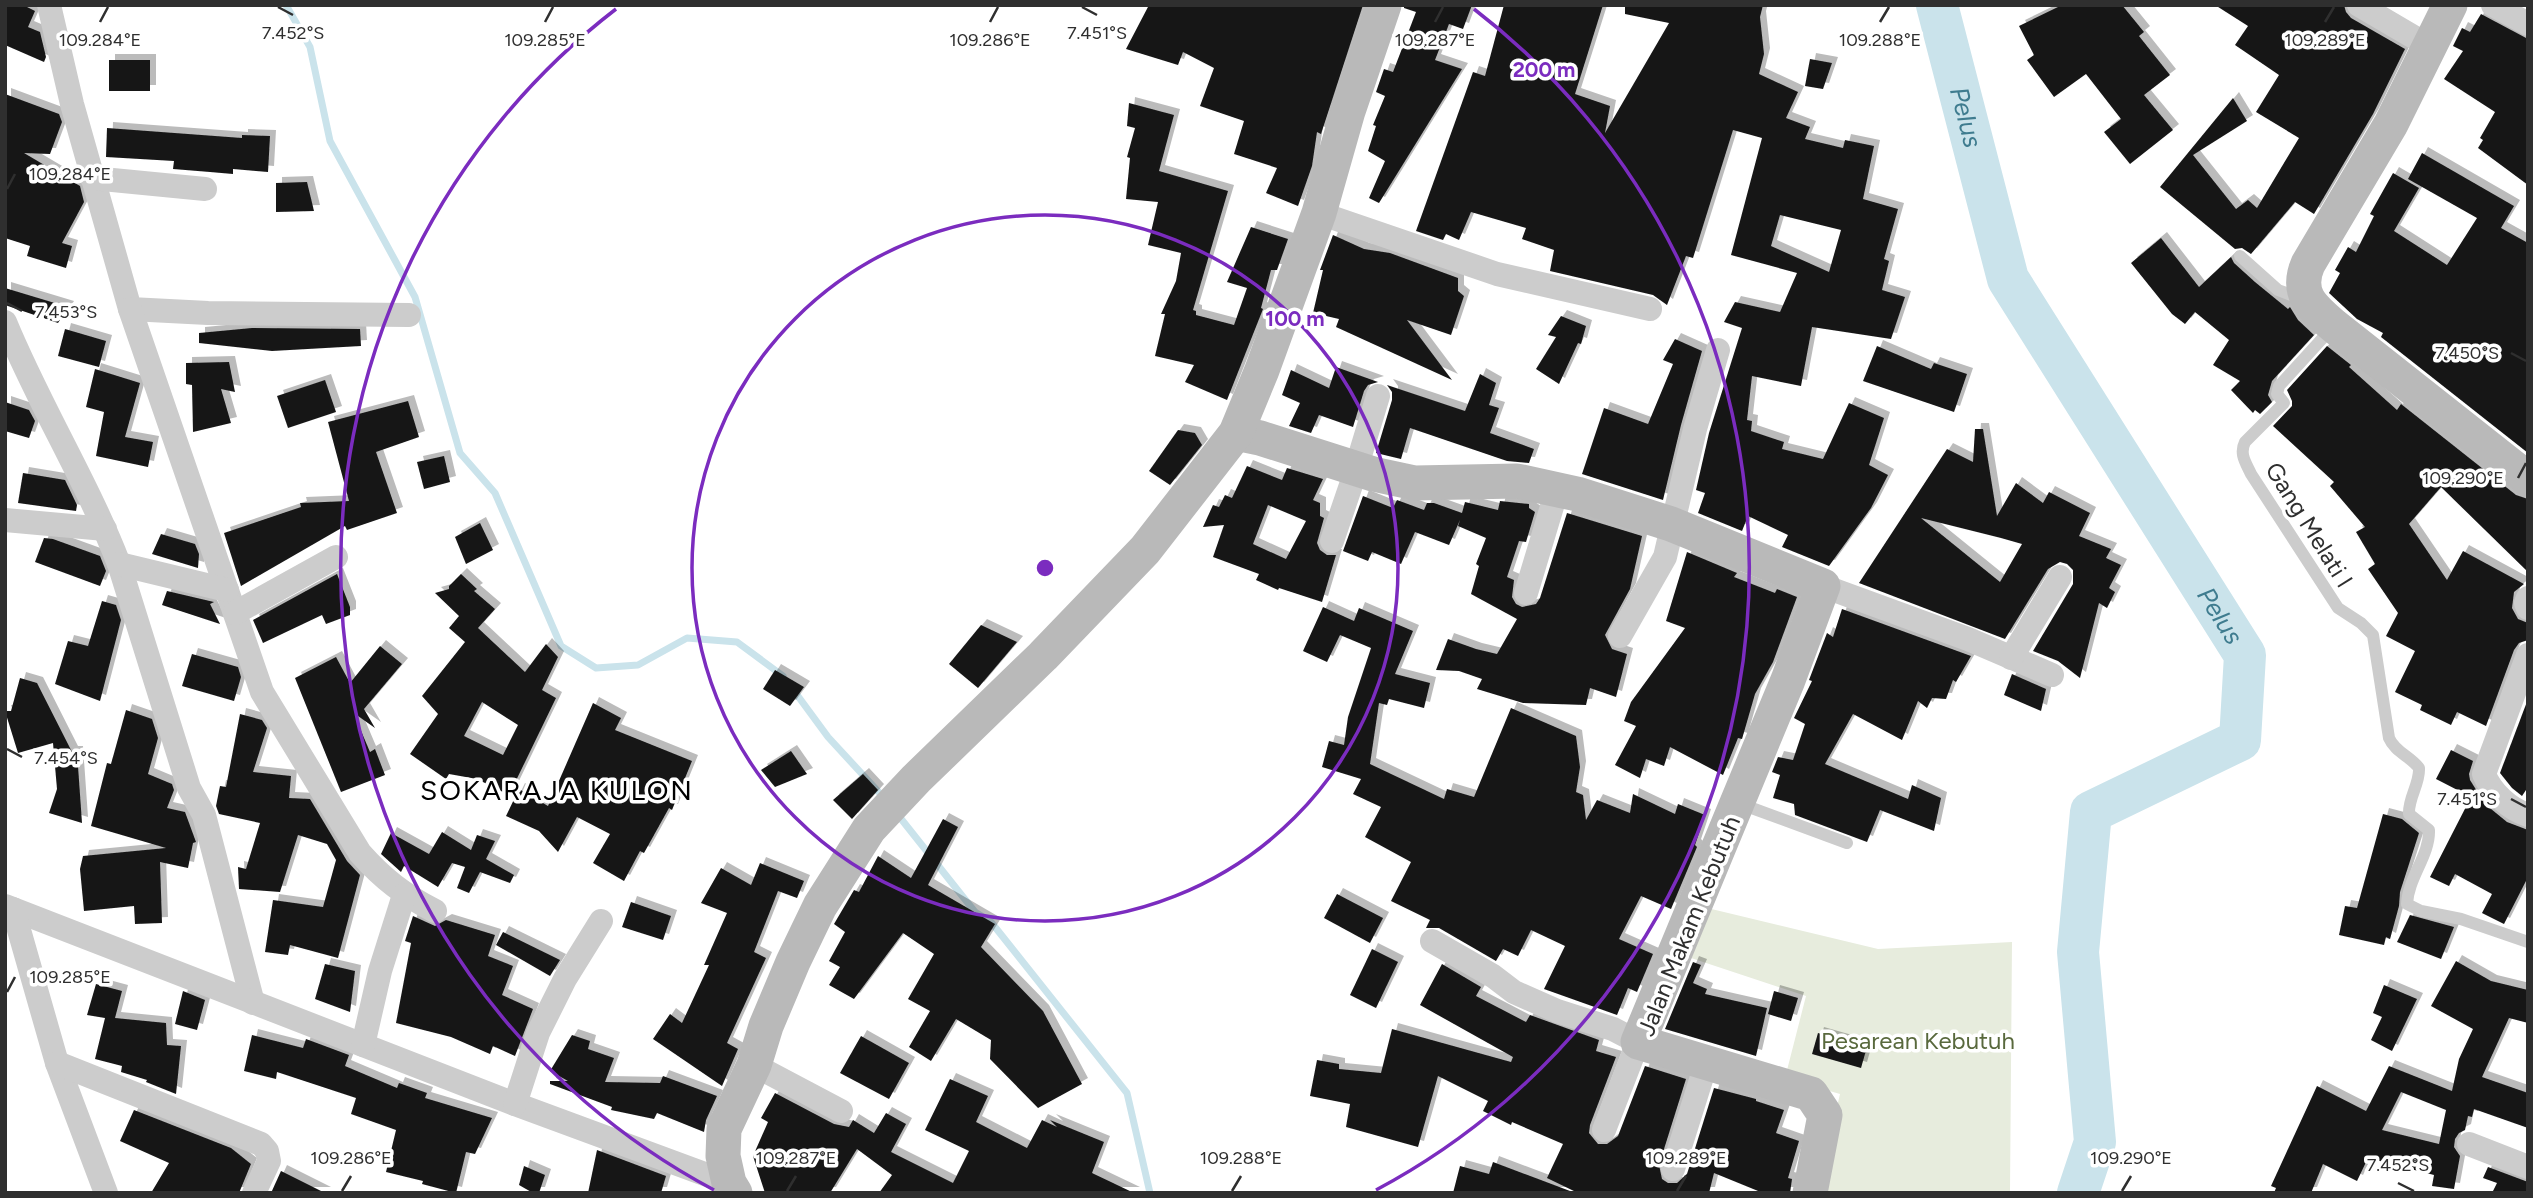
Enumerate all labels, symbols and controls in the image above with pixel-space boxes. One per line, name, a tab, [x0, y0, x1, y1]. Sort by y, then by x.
text: 7.452°S	[262, 22, 324, 44]
text: 7.451°S	[1067, 22, 1127, 44]
text: 109.284°E	[59, 29, 141, 51]
text: 109.285°E	[504, 29, 586, 51]
text: 109.286°E	[949, 29, 1031, 51]
text: 109.287°E	[1395, 29, 1475, 51]
text: 109.288°E	[1839, 29, 1921, 51]
text: 109.289°E	[2284, 29, 2366, 51]
text: 200 m	[1513, 57, 1575, 82]
water label: Pelus	[1943, 83, 1989, 151]
text: 109.284°E	[29, 163, 111, 185]
text: 7.453°S	[35, 301, 97, 323]
text: 100 m	[1265, 306, 1325, 331]
text: 7.450°S	[2435, 342, 2499, 364]
street label: Gang Melati I	[2260, 457, 2359, 593]
text: 109.290°E	[2422, 467, 2504, 489]
centre of rings	[1033, 556, 1057, 580]
water label: Pelus	[2190, 581, 2250, 650]
text: 7.454°S	[34, 747, 98, 769]
district label: SOKARAJA KULON	[420, 773, 694, 807]
text: 7.451°S	[2437, 788, 2497, 810]
street label: Jalan Makam Kebutuh	[1631, 812, 1746, 1040]
text: 109.285°E	[29, 966, 111, 988]
park label: Pesarean Kebutuh	[1821, 1026, 2015, 1055]
text: 109.286°E	[310, 1147, 392, 1169]
text: 109.287°E	[756, 1147, 836, 1169]
text: 109.288°E	[1200, 1147, 1282, 1169]
text: 109.289°E	[1645, 1147, 1727, 1169]
text: 109.290°E	[2090, 1147, 2172, 1169]
text: 7.452°S	[2367, 1154, 2429, 1176]

